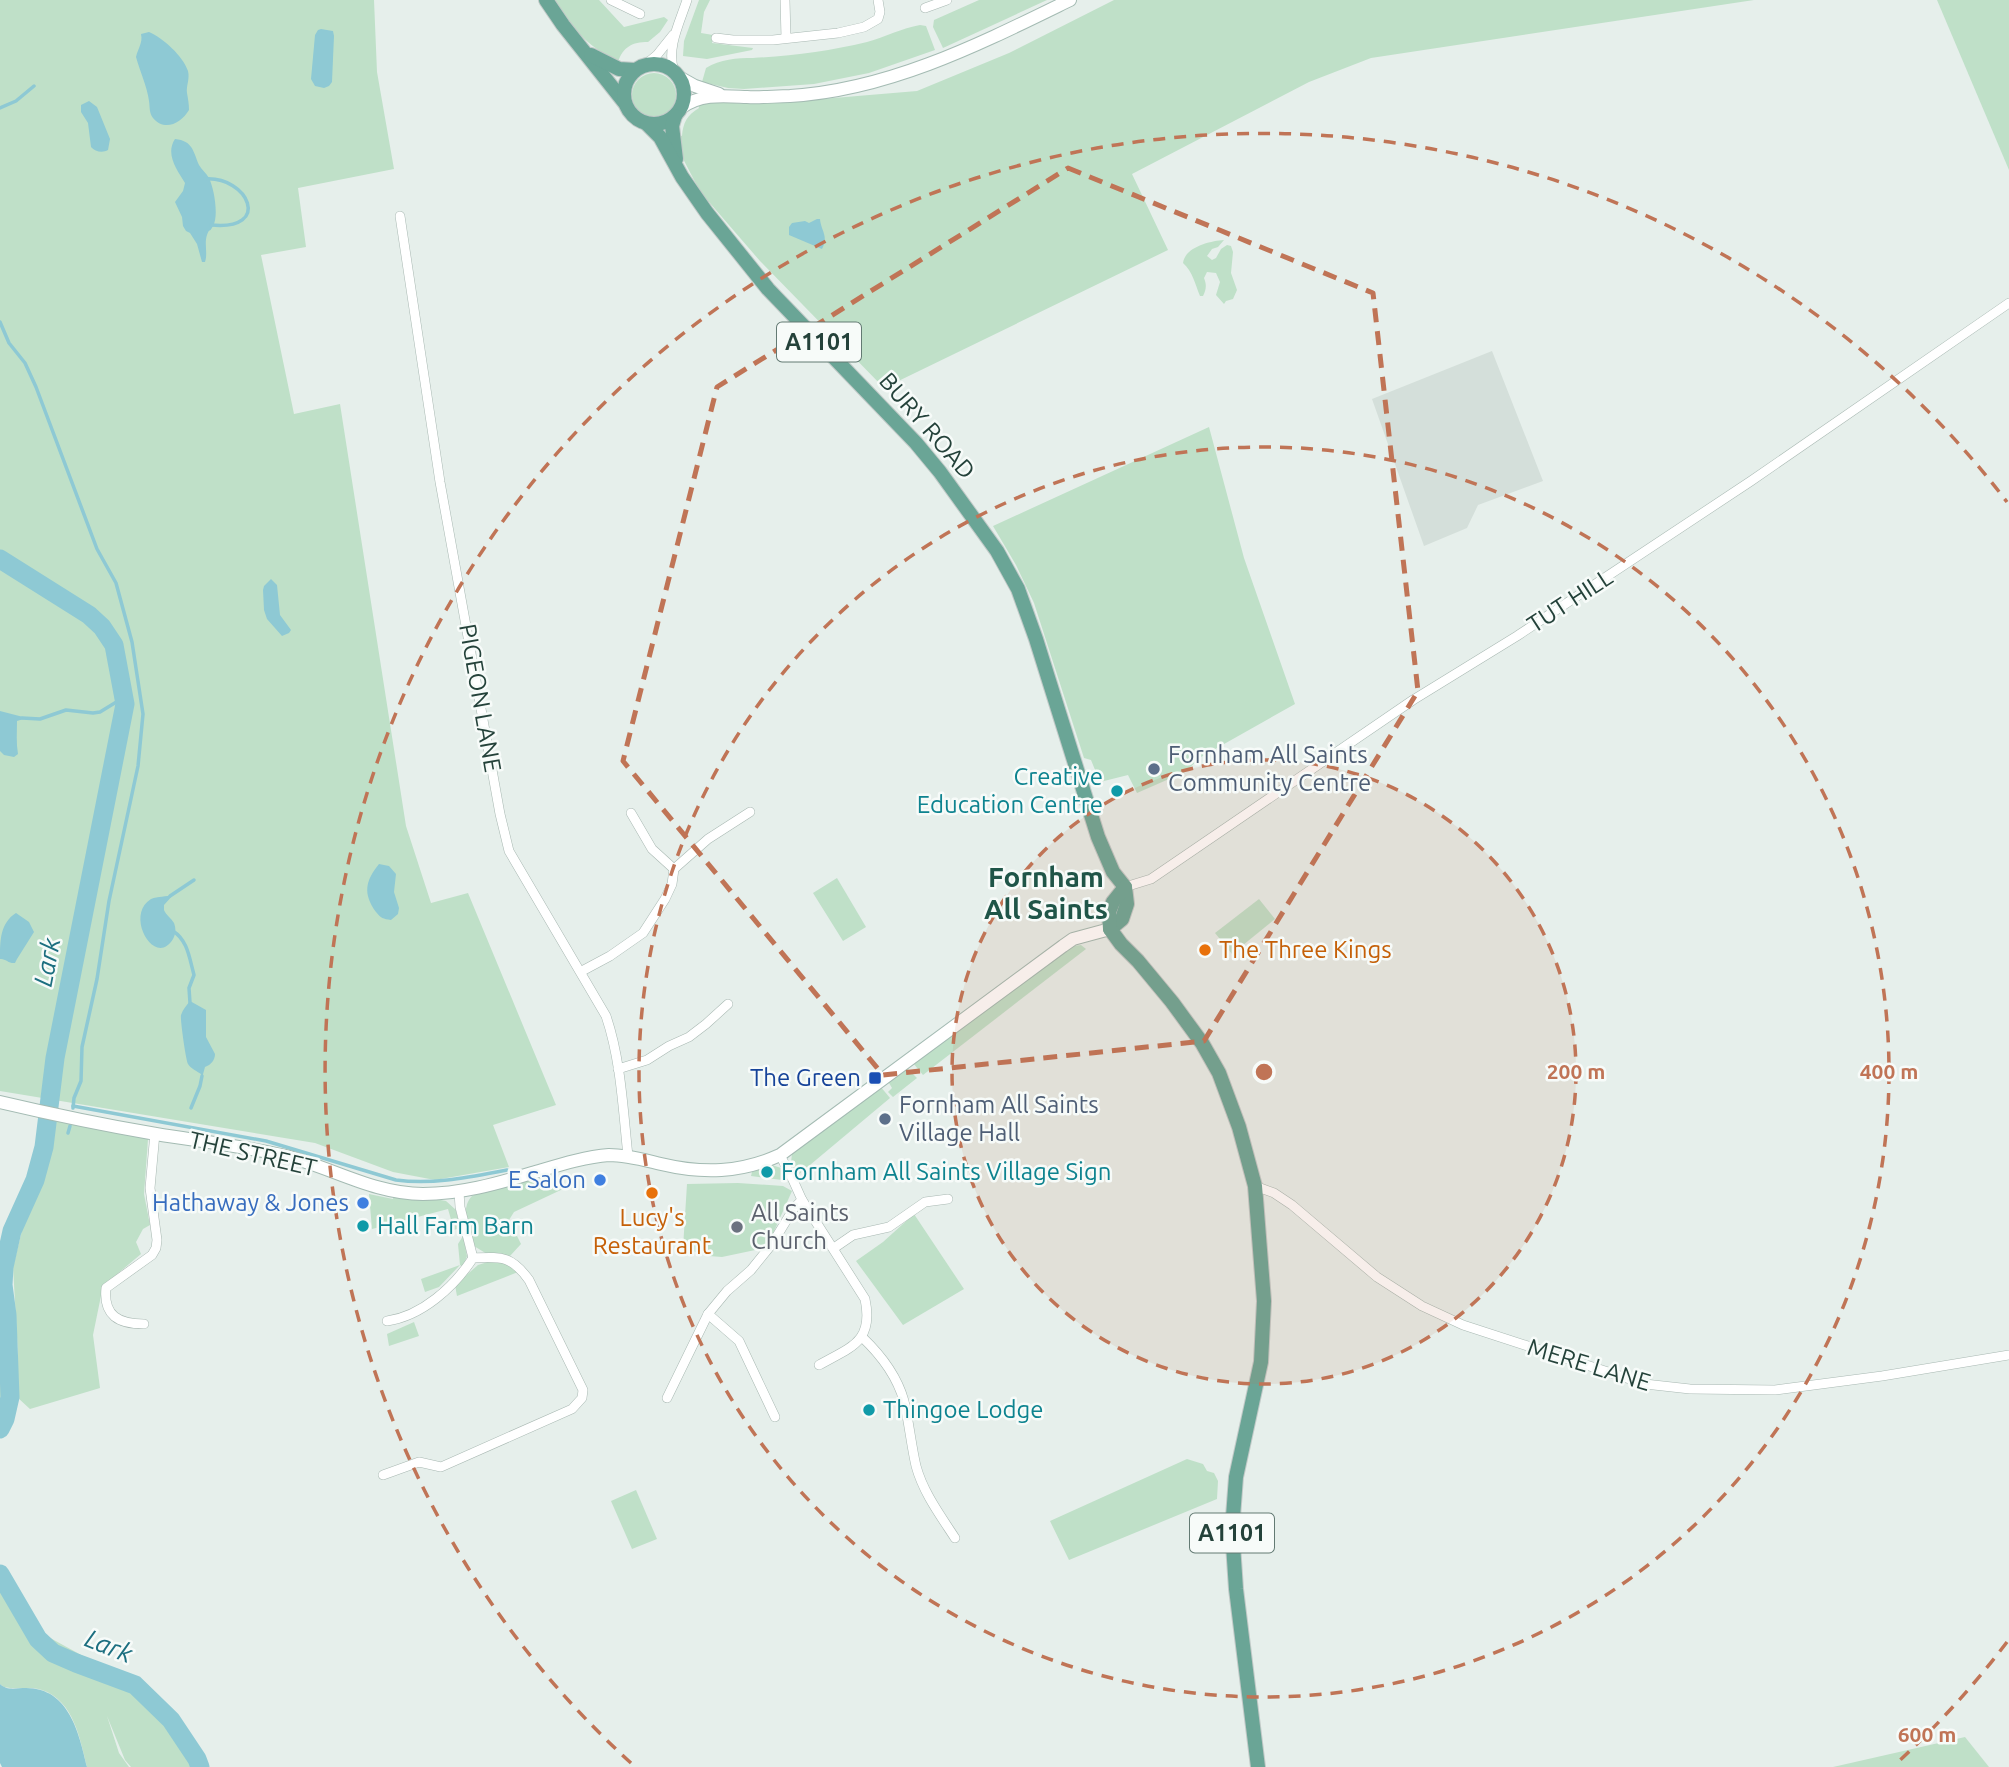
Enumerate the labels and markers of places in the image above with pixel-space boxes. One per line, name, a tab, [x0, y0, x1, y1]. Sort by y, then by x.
place label: Fornham All Saints Community Centre	[1168, 741, 1371, 796]
marker: Fornham All Saints Community Centre	[1146, 761, 1162, 777]
place label: Creative Education Centre	[917, 763, 1103, 818]
marker: Creative Education Centre	[1109, 783, 1125, 799]
place label: The Three Kings	[1219, 936, 1392, 963]
marker: The Three Kings	[1197, 942, 1213, 958]
centre of rings	[1252, 1060, 1276, 1084]
place label: The Green	[750, 1064, 861, 1091]
marker: The Green	[867, 1070, 883, 1086]
place label: Fornham All Saints Village Hall	[899, 1091, 1099, 1146]
marker: Fornham All Saints Village Hall	[877, 1111, 893, 1127]
place label: Fornham All Saints Village Sign	[781, 1158, 1111, 1185]
marker: Fornham All Saints Village Sign	[759, 1164, 775, 1180]
place label: E Salon	[508, 1166, 586, 1193]
marker: E Salon	[592, 1172, 608, 1188]
marker: Lucy's Restaurant	[644, 1185, 660, 1201]
place label: Hathaway & Jones	[152, 1189, 349, 1216]
marker: Hathaway & Jones	[355, 1195, 371, 1211]
place label: All Saints Church	[751, 1199, 849, 1254]
place label: Lucy's Restaurant	[593, 1204, 712, 1259]
place label: Hall Farm Barn	[377, 1212, 534, 1239]
marker: Hall Farm Barn	[355, 1218, 371, 1234]
marker: All Saints Church	[729, 1219, 745, 1235]
place label: Thingoe Lodge	[883, 1396, 1044, 1423]
marker: Thingoe Lodge	[861, 1402, 877, 1418]

